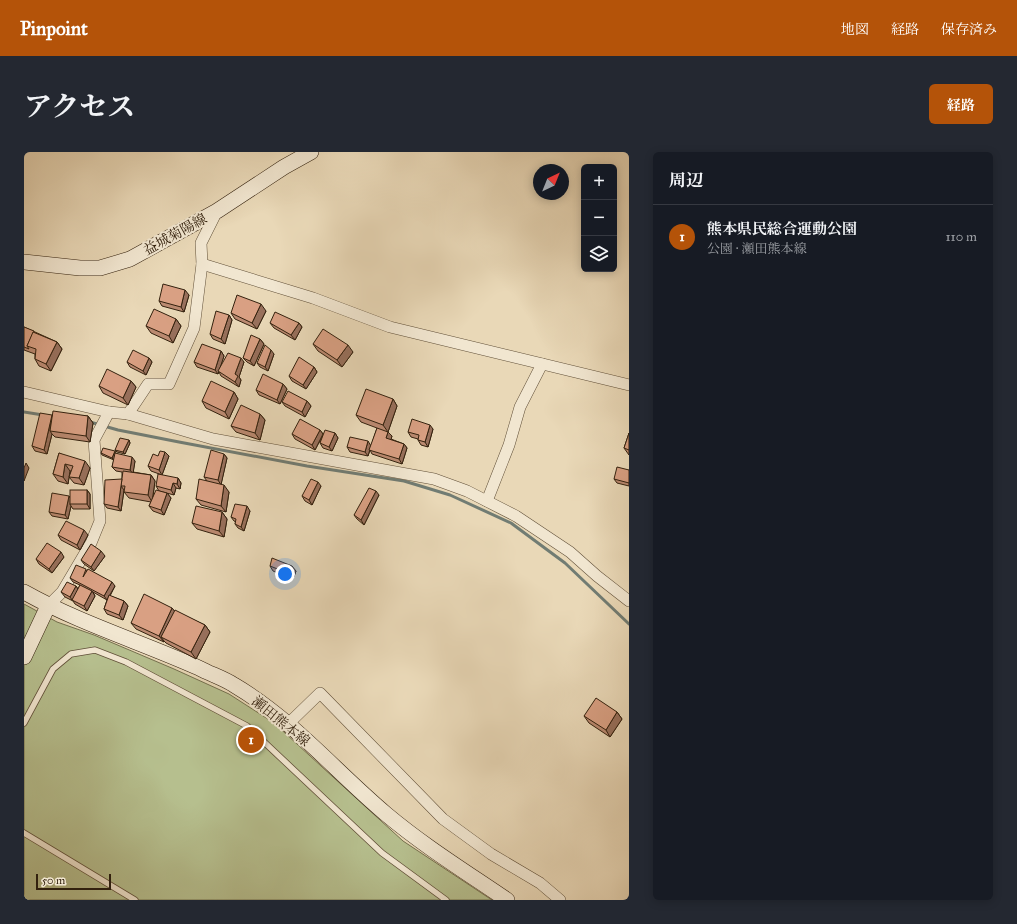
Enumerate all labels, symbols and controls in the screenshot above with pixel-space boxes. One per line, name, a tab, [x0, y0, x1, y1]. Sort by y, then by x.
text: Pinpoint	[20, 17, 88, 40]
text: 地図	[841, 21, 869, 38]
text: 経路	[891, 21, 919, 38]
text: 保存済み	[941, 21, 997, 38]
button: 経路	[929, 84, 993, 124]
text: アクセス	[24, 89, 135, 124]
north arrow	[533, 164, 569, 200]
map controls	[581, 164, 617, 272]
button: +	[581, 164, 617, 200]
text: 周辺	[669, 170, 703, 191]
button: −	[581, 200, 617, 236]
street label: 益城菊陽線	[141, 210, 210, 259]
text: 熊本県民総合運動公園	[707, 220, 857, 238]
text: 1	[679, 229, 685, 245]
text: 110 m	[945, 229, 977, 245]
button: layers	[581, 236, 617, 272]
text: 公園 · 瀬田熊本線	[707, 241, 806, 257]
your location	[275, 564, 295, 584]
street label: 瀬田熊本線	[248, 693, 313, 750]
pin: 1	[238, 725, 264, 755]
scale bar	[36, 872, 111, 891]
text: 50 m	[42, 874, 65, 887]

